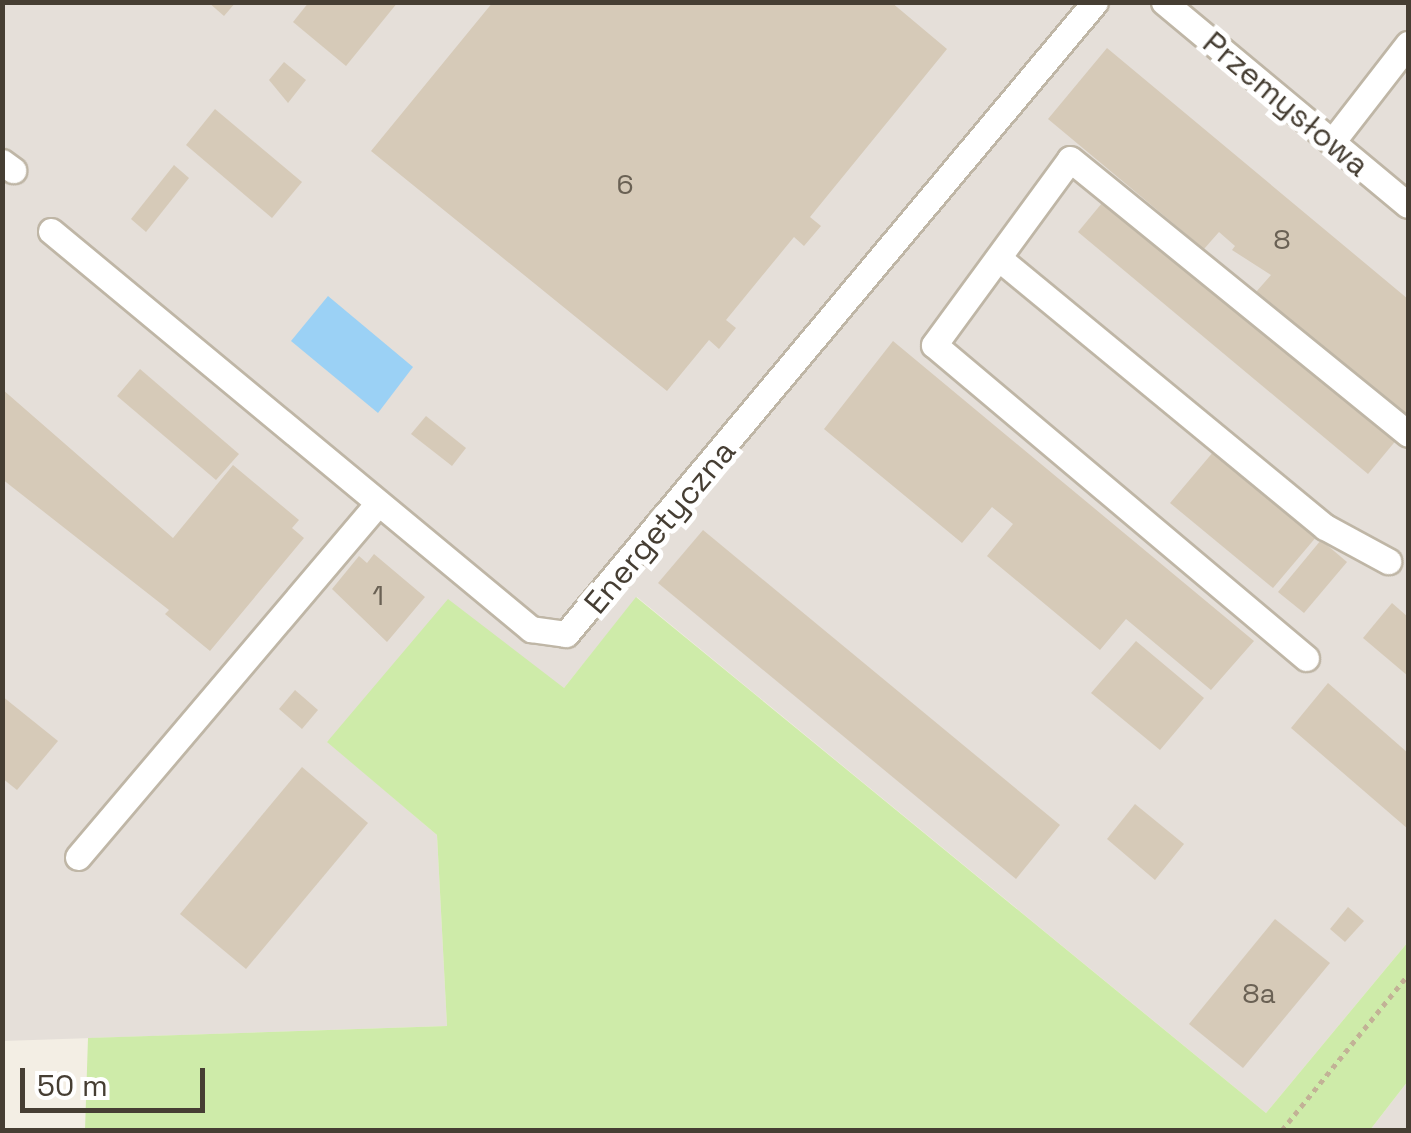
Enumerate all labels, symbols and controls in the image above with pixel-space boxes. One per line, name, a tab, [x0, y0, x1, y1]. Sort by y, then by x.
street label: Przemysłowa	[1195, 23, 1377, 185]
house number: 6	[616, 167, 634, 201]
house number: 8	[1273, 222, 1291, 256]
street label: Energetyczna	[576, 433, 744, 621]
house number: 1	[372, 578, 384, 612]
house number: 8a	[1242, 976, 1276, 1010]
scale bar	[25, 1048, 210, 1110]
text: 50 m	[37, 1066, 108, 1105]

